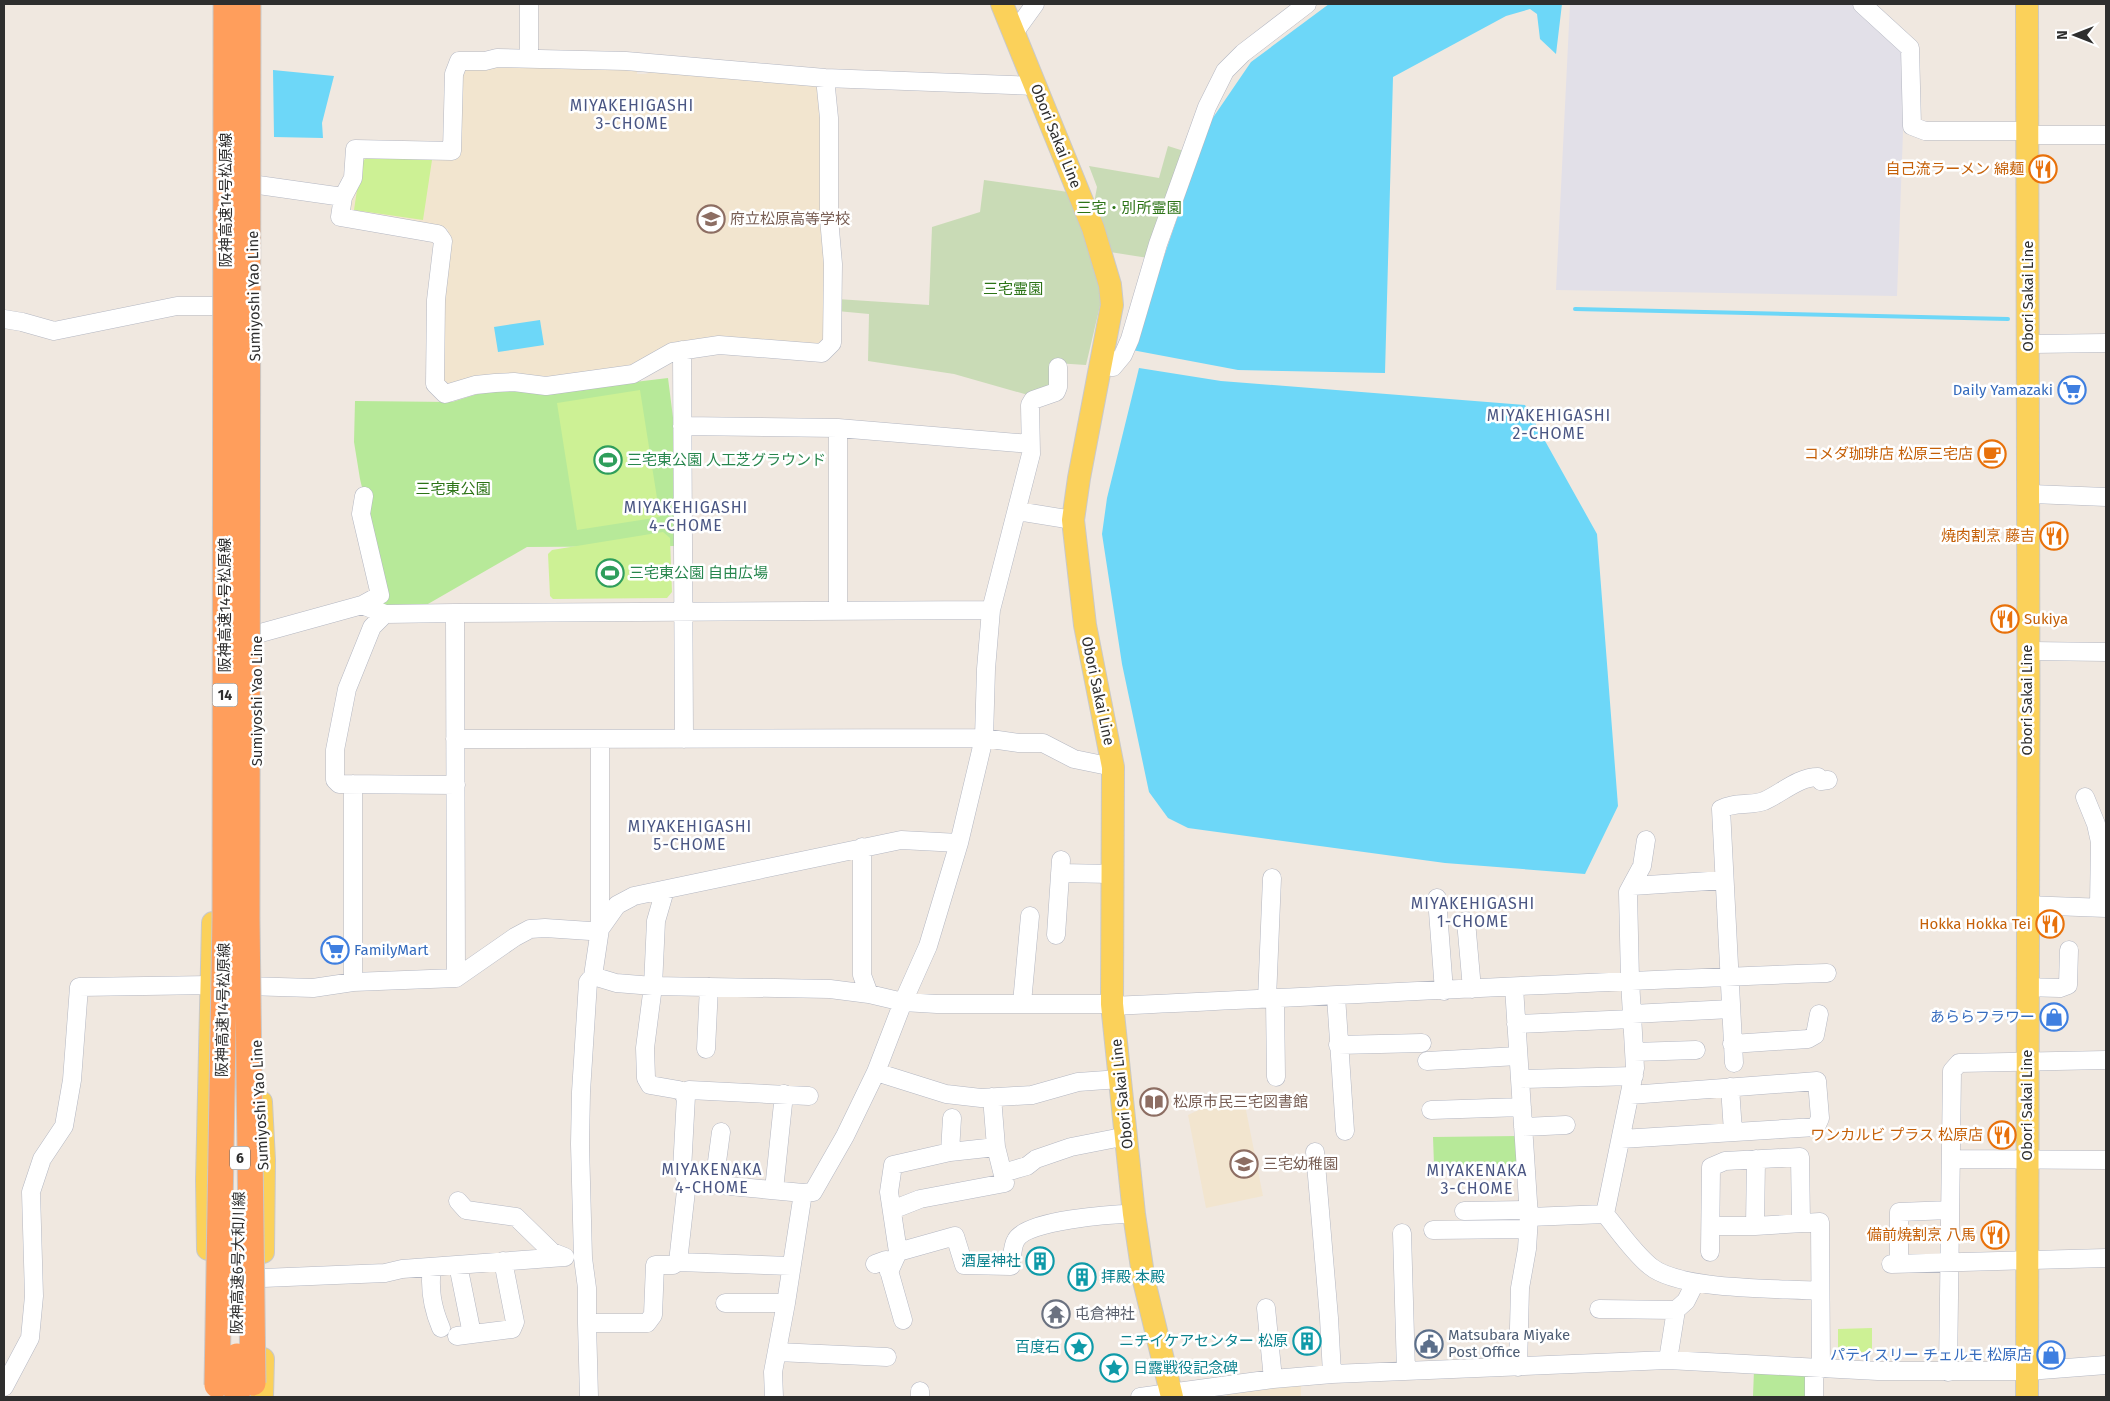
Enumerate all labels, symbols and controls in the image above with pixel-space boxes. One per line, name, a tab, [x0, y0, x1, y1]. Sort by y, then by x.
north arrow	[2050, 10, 2100, 60]
text: N	[2054, 30, 2071, 40]
street label: Obori Sakai Line	[1027, 81, 1085, 191]
district label: MIYAKEHIGASHI 3-CHOME	[570, 96, 694, 133]
street label: 阪神高速14号松原線	[217, 133, 235, 267]
restaurant icon: 自己流ラーメン 綿麺	[2028, 154, 2058, 184]
place label: 自己流ラーメン 綿麺	[1886, 160, 2024, 178]
park label: 三宅・別所霊園	[1076, 199, 1182, 217]
school or university icon: 府立松原高等学校	[696, 204, 726, 234]
place label: 府立松原高等学校	[730, 210, 850, 228]
street label: Sumiyoshi Yao Line	[244, 231, 264, 361]
street label: Obori Sakai Line	[2019, 241, 2037, 351]
park label: 三宅霊園	[983, 280, 1043, 298]
supermarket icon: Daily Yamazaki	[2057, 375, 2087, 405]
place label: Daily Yamazaki	[1953, 381, 2053, 399]
district label: MIYAKEHIGASHI 2-CHOME	[1487, 406, 1611, 443]
cafe icon: コメダ珈琲店 松原三宅店	[1977, 439, 2007, 469]
sports icon: 三宅東公園 人工芝グラウンド	[593, 445, 623, 475]
place label: コメダ珈琲店 松原三宅店	[1804, 445, 1973, 463]
place label: 三宅東公園 人工芝グラウンド	[627, 451, 826, 469]
park label: 三宅東公園	[415, 480, 491, 498]
district label: MIYAKEHIGASHI 4-CHOME	[624, 498, 748, 535]
restaurant icon: 焼肉割烹 藤吉	[2039, 521, 2069, 551]
place label: 焼肉割烹 藤吉	[1941, 527, 2035, 545]
street label: 阪神高速14号松原線	[216, 538, 234, 672]
sports icon: 三宅東公園 自由広場	[595, 558, 625, 588]
place label: 三宅東公園 自由広場	[629, 564, 768, 582]
restaurant icon: Sukiya	[1990, 604, 2020, 634]
place label: Sukiya	[2024, 610, 2068, 628]
street label: Obori Sakai Line	[1078, 635, 1118, 747]
street label: Sumiyoshi Yao Line	[248, 636, 266, 766]
street label: Obori Sakai Line	[2018, 645, 2036, 755]
road number: 14	[212, 684, 238, 706]
district label: MIYAKEHIGASHI 5-CHOME	[628, 817, 752, 854]
district label: MIYAKEHIGASHI 1-CHOME	[1411, 894, 1535, 931]
restaurant icon: Hokka Hokka Tei	[2035, 909, 2065, 939]
place label: Hokka Hokka Tei	[1919, 915, 2031, 933]
supermarket icon: FamilyMart	[320, 935, 350, 965]
place label: FamilyMart	[354, 941, 429, 959]
street label: 阪神高速14号松原線	[213, 943, 233, 1077]
shop icon: あららフラワー	[2039, 1002, 2069, 1032]
place label: あららフラワー	[1930, 1008, 2035, 1026]
street label: Obori Sakai Line	[1107, 1038, 1137, 1150]
street label: Sumiyoshi Yao Line	[248, 1039, 272, 1171]
street label: Obori Sakai Line	[2018, 1050, 2036, 1160]
library icon: 松原市民三宅図書館	[1139, 1087, 1169, 1117]
place label: 松原市民三宅図書館	[1173, 1093, 1308, 1111]
restaurant icon: ワンカルビ プラス 松原店	[1987, 1120, 2017, 1150]
place label: ワンカルビ プラス 松原店	[1810, 1126, 1983, 1144]
road number: 6	[230, 1146, 250, 1170]
school or university icon: 三宅幼稚園	[1229, 1149, 1259, 1179]
place label: 三宅幼稚園	[1263, 1155, 1338, 1173]
district label: MIYAKENAKA 4-CHOME	[661, 1160, 763, 1197]
district label: MIYAKENAKA 3-CHOME	[1426, 1161, 1528, 1198]
street label: 阪神高速6号大和川線	[228, 1191, 248, 1335]
restaurant icon: 備前焼割烹 八馬	[1980, 1220, 2010, 1250]
place label: 備前焼割烹 八馬	[1867, 1226, 1976, 1244]
building icon: 酒屋神社	[1025, 1246, 1055, 1276]
place label: 酒屋神社	[961, 1252, 1021, 1270]
building icon: 拝殿 本殿	[1067, 1262, 1097, 1292]
place label: 拝殿 本殿	[1101, 1268, 1165, 1286]
temple icon: 屯倉神社	[1041, 1299, 1071, 1329]
place label: 屯倉神社	[1075, 1305, 1135, 1323]
building icon: ニチイケアセンター 松原	[1292, 1326, 1322, 1356]
place label: Matsubara Miyake Post Office	[1448, 1326, 1570, 1361]
public building icon: Matsubara Miyake Post Office	[1414, 1329, 1444, 1359]
place icon: 百度石	[1064, 1332, 1094, 1362]
place label: ニチイケアセンター 松原	[1119, 1332, 1288, 1350]
place label: 百度石	[1015, 1338, 1060, 1356]
shop icon: パティスリー チェルモ 松原店	[2036, 1340, 2066, 1370]
place label: パティスリー チェルモ 松原店	[1830, 1346, 2032, 1364]
place icon: 日露戦役記念碑	[1099, 1353, 1129, 1383]
place label: 日露戦役記念碑	[1133, 1359, 1238, 1377]

